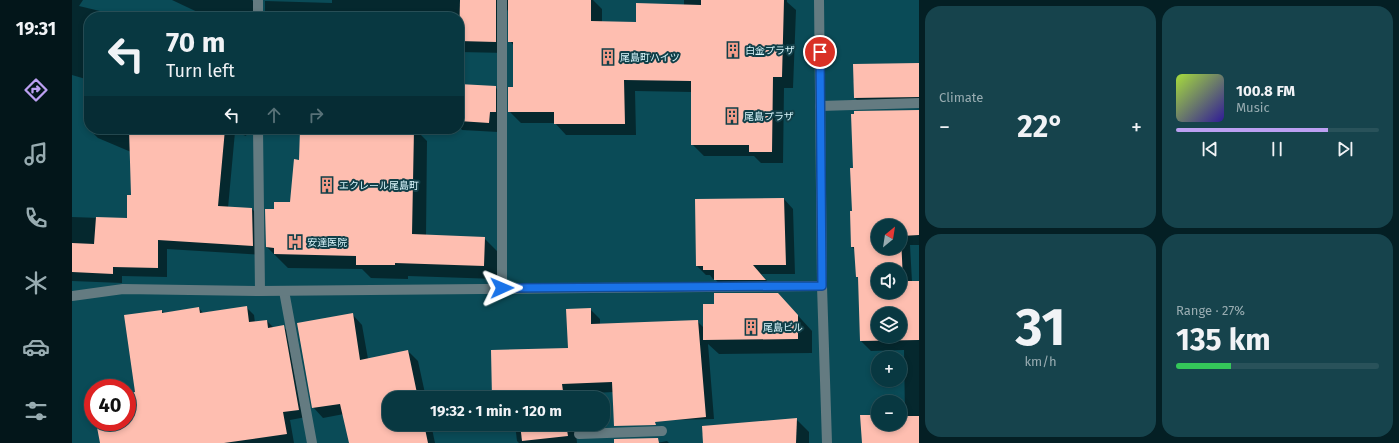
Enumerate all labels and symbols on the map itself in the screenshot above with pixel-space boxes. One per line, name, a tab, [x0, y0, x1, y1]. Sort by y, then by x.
pin	[803, 35, 837, 69]
building icon: 白金プラザ	[724, 41, 742, 59]
place label: 白金プラザ	[745, 45, 795, 57]
building icon: 尾島町ハイツ	[599, 48, 617, 66]
place label: 尾島町ハイツ	[620, 52, 680, 64]
building icon: 尾島プラザ	[723, 107, 741, 125]
place label: 尾島プラザ	[744, 111, 794, 123]
building icon: エクレール尾島町	[318, 176, 336, 194]
place label: エクレール尾島町	[339, 180, 419, 192]
north arrow	[871, 219, 907, 255]
hospital icon: 安達医院	[286, 233, 304, 251]
place label: 安達医院	[307, 237, 347, 249]
position arrow	[481, 267, 523, 309]
building icon: 尾島ビル	[742, 318, 760, 336]
place label: 尾島ビル	[763, 322, 803, 334]
speed limit sign: 40	[84, 379, 136, 431]

